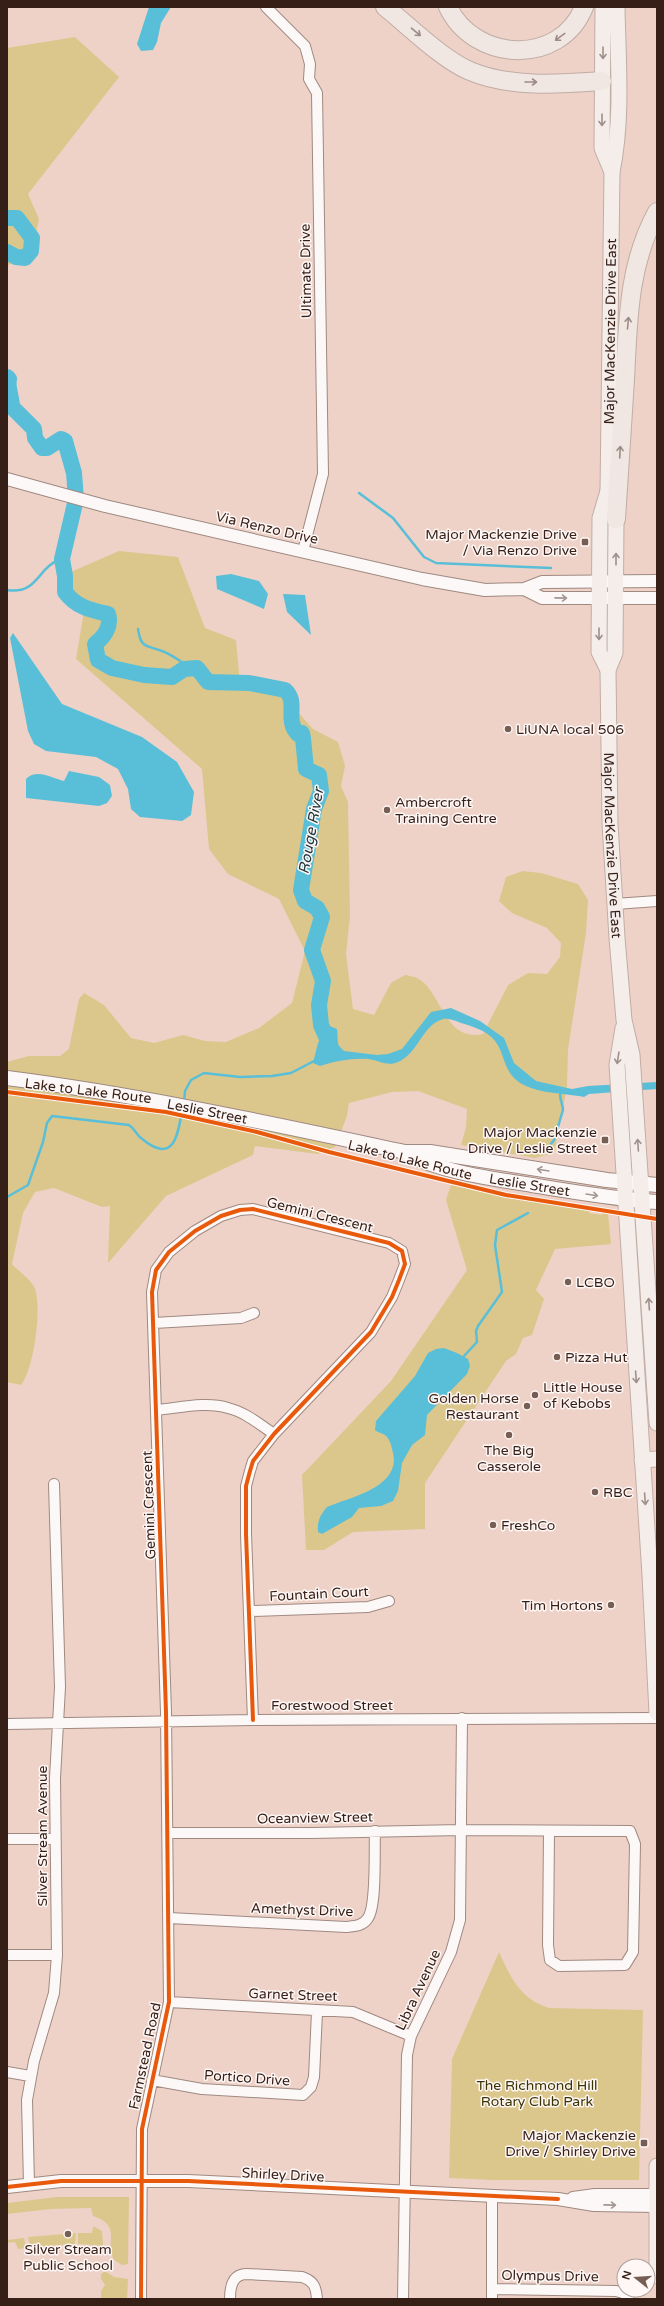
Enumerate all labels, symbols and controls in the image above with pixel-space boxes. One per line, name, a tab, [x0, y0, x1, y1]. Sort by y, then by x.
one-way arrow	[410, 27, 421, 36]
one-way arrow	[555, 33, 566, 41]
one-way arrow	[599, 46, 607, 59]
one-way arrow	[524, 78, 537, 86]
one-way arrow	[599, 113, 606, 126]
street label: Ultimate Drive	[297, 223, 315, 318]
street label: Major MacKenzie Drive East	[600, 237, 620, 425]
one-way arrow	[625, 317, 632, 330]
one-way arrow	[617, 446, 624, 459]
street label: Via Renzo Drive	[214, 508, 320, 548]
place label: Major Mackenzie Drive / Via Renzo Drive	[425, 526, 577, 559]
marker: Major Mackenzie Drive / Via Renzo Drive	[580, 537, 590, 547]
one-way arrow	[612, 553, 620, 566]
one-way arrow	[554, 594, 567, 602]
one-way arrow	[595, 627, 603, 640]
place label: LiUNA local 506	[516, 721, 624, 738]
marker: LiUNA local 506	[503, 724, 513, 734]
street label: Major MacKenzie Drive East	[601, 752, 626, 940]
water label: Rouge River	[295, 784, 328, 876]
place label: Ambercroft Training Centre	[395, 794, 497, 827]
marker: Ambercroft Training Centre	[382, 805, 392, 815]
one-way arrow	[614, 1052, 622, 1065]
street label: Lake to Lake Route	[24, 1075, 152, 1107]
street label: Leslie Street	[166, 1095, 250, 1127]
place label: Major Mackenzie Drive / Leslie Street	[468, 1124, 598, 1157]
marker: Major Mackenzie Drive / Leslie Street	[600, 1135, 610, 1145]
street label: Lake to Lake Route	[346, 1136, 474, 1184]
one-way arrow	[634, 1139, 641, 1152]
one-way arrow	[537, 1166, 550, 1174]
street label: Leslie Street	[488, 1170, 572, 1200]
one-way arrow	[585, 1191, 598, 1199]
street label: Gemini Crescent	[265, 1194, 376, 1237]
place label: LCBO	[576, 1274, 615, 1291]
marker: LCBO	[563, 1277, 573, 1287]
one-way arrow	[646, 1298, 653, 1311]
place label: Pizza Hut	[565, 1349, 628, 1366]
marker: Pizza Hut	[552, 1352, 562, 1362]
one-way arrow	[632, 1370, 639, 1383]
place label: Little House of Kebobs	[543, 1379, 622, 1412]
place label: Golden Horse Restaurant	[429, 1390, 520, 1423]
marker: Little House of Kebobs	[530, 1390, 540, 1400]
marker: Golden Horse Restaurant	[522, 1401, 532, 1411]
marker: The Big Casserole	[504, 1430, 514, 1440]
place label: The Big Casserole	[477, 1442, 541, 1475]
street label: Gemini Crescent	[139, 1450, 159, 1560]
place label: RBC	[603, 1484, 633, 1501]
marker: RBC	[590, 1487, 600, 1497]
one-way arrow	[641, 1492, 648, 1505]
place label: FreshCo	[501, 1517, 555, 1534]
marker: FreshCo	[488, 1520, 498, 1530]
street label: Fountain Court	[269, 1583, 370, 1605]
place label: Tim Hortons	[521, 1597, 603, 1614]
marker: Tim Hortons	[606, 1600, 616, 1610]
street label: Forestwood Street	[271, 1697, 394, 1714]
street label: Silver Stream Avenue	[34, 1765, 51, 1906]
street label: Oceanview Street	[257, 1808, 374, 1828]
street label: Amethyst Drive	[250, 1900, 354, 1920]
street label: Libra Avenue	[392, 1947, 444, 2033]
street label: Garnet Street	[248, 1985, 339, 2005]
street label: Farmstead Road	[125, 2001, 165, 2111]
street label: Portico Drive	[204, 2067, 291, 2089]
park label: The Richmond Hill Rotary Club Park	[476, 2077, 598, 2110]
place label: Major Mackenzie Drive / Shirley Drive	[505, 2127, 636, 2160]
marker: Major Mackenzie Drive / Shirley Drive	[639, 2138, 649, 2148]
street label: Shirley Drive	[241, 2164, 325, 2186]
one-way arrow	[603, 2201, 616, 2209]
marker: Silver Stream Public School	[63, 2229, 73, 2239]
place label: Silver Stream Public School	[23, 2241, 113, 2274]
north arrow	[616, 2258, 656, 2298]
street label: Olympus Drive	[501, 2267, 599, 2285]
text: N	[619, 2269, 634, 2281]

